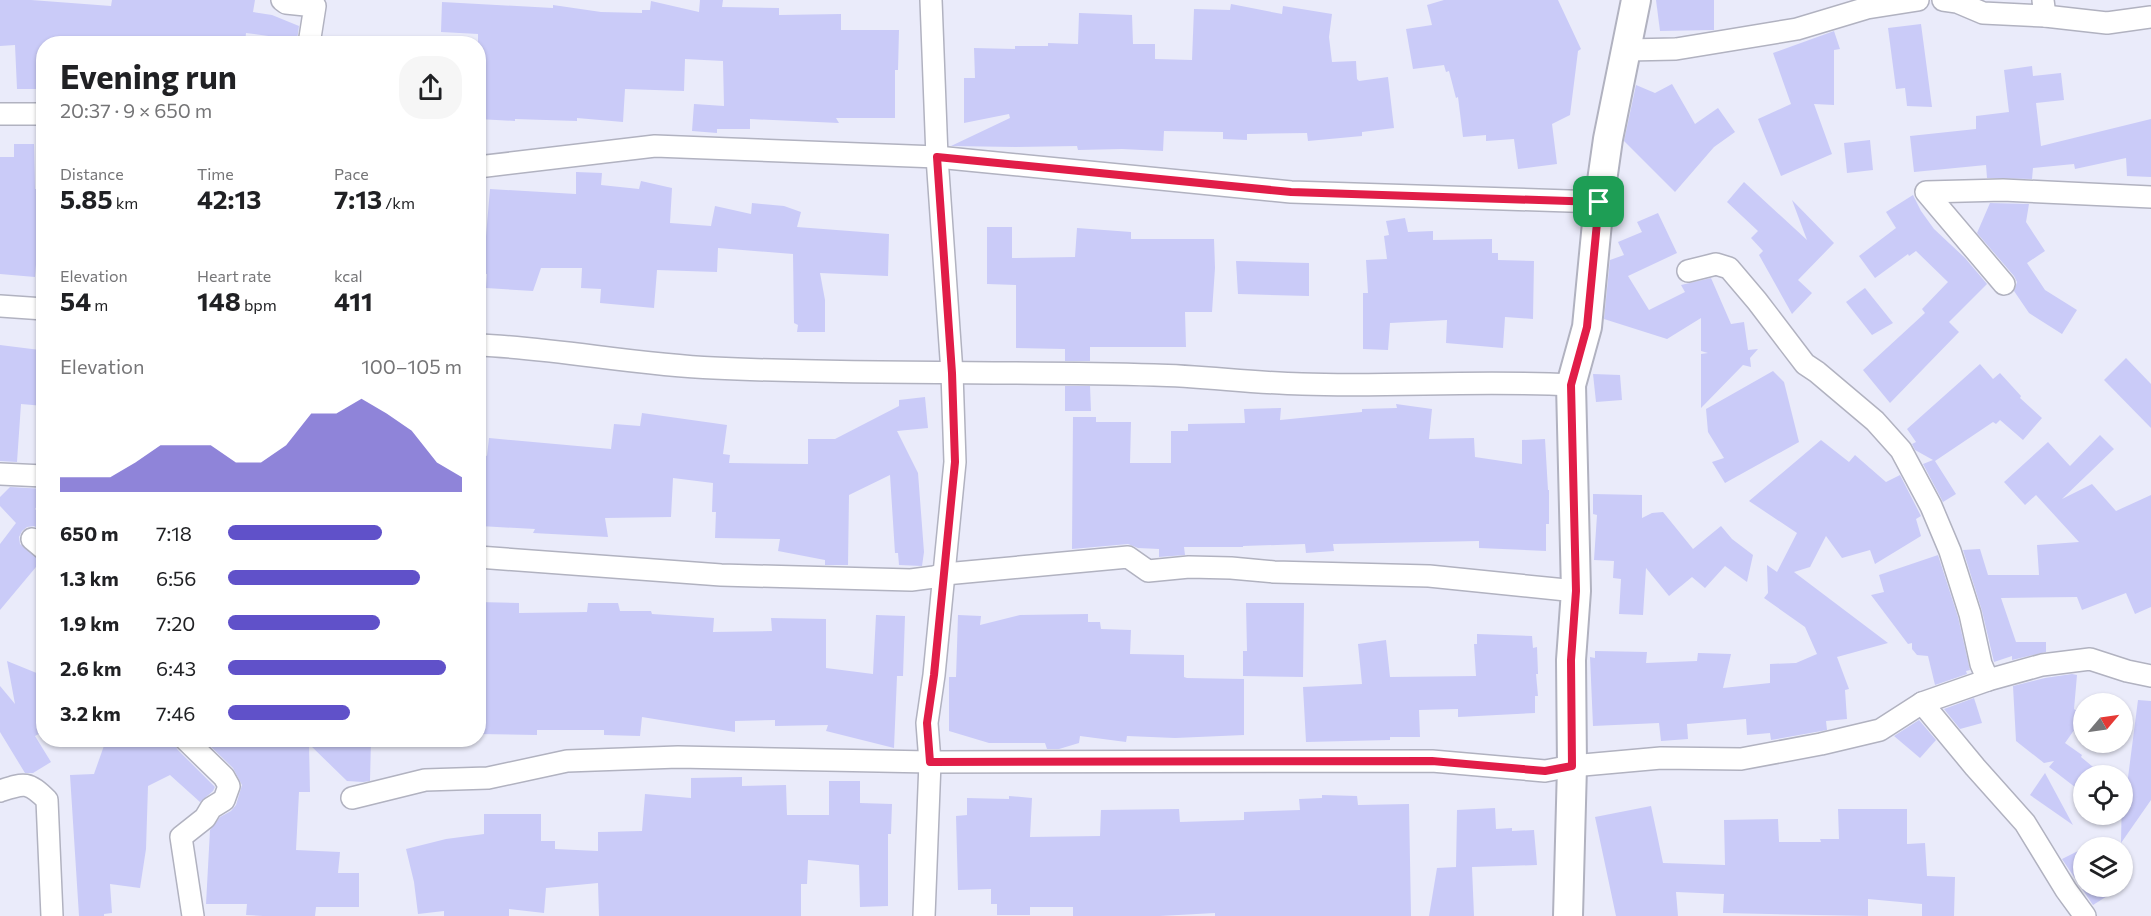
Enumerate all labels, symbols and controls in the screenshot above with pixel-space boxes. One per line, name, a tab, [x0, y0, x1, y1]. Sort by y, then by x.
text: Evening run	[60, 55, 237, 96]
button: share	[399, 56, 462, 119]
text: 20:37 · 9 × 650 m	[60, 98, 212, 122]
text: Distance	[60, 164, 124, 183]
text: Time	[197, 164, 234, 183]
text: Pace	[334, 164, 369, 183]
pin	[1573, 176, 1624, 227]
text: 5.85	[60, 183, 113, 214]
text: 42:13	[197, 183, 261, 214]
text: 7:13	[334, 183, 382, 214]
icon: arrive	[1582, 185, 1615, 218]
text: km	[113, 193, 138, 212]
text: /km	[382, 193, 415, 212]
text: Elevation	[60, 266, 128, 285]
text: Heart rate	[197, 266, 271, 285]
text: kcal	[334, 266, 363, 285]
text: 54	[60, 285, 91, 316]
text: 148	[197, 285, 241, 316]
text: 411	[334, 285, 373, 316]
text: m	[91, 295, 108, 314]
text: bpm	[241, 295, 277, 314]
text: Elevation	[60, 354, 145, 378]
text: 100–105 m	[361, 354, 462, 378]
text: 650 m	[60, 521, 119, 545]
text: 7:18	[156, 521, 192, 545]
text: 1.3 km	[60, 566, 119, 590]
text: 6:56	[156, 566, 197, 590]
text: 1.9 km	[60, 611, 119, 635]
text: 7:20	[156, 611, 195, 635]
text: 2.6 km	[60, 656, 121, 680]
text: 6:43	[156, 656, 196, 680]
north arrow	[2073, 693, 2133, 753]
map controls	[2073, 693, 2133, 897]
text: 3.2 km	[60, 701, 121, 725]
text: 7:46	[156, 701, 195, 725]
button: locate	[2073, 765, 2133, 825]
button: layers	[2073, 837, 2133, 897]

